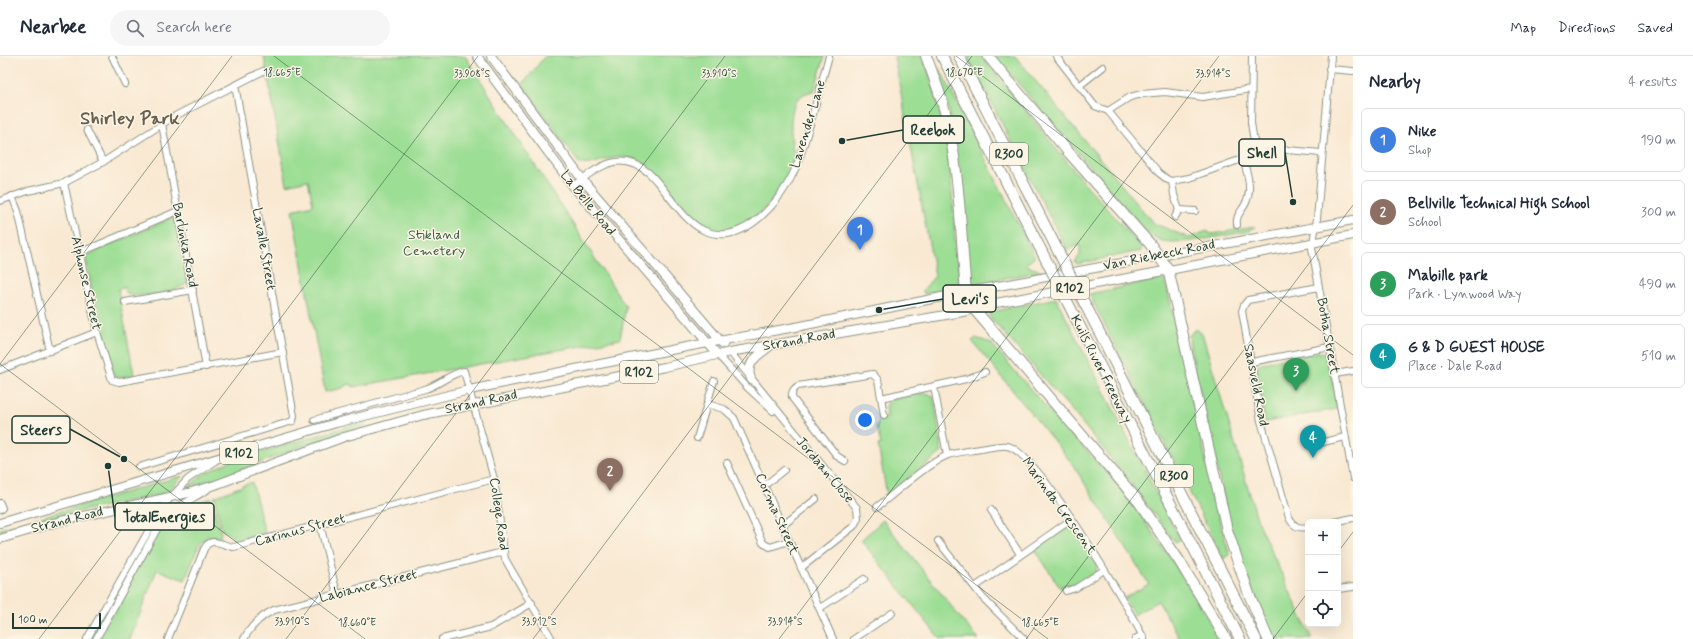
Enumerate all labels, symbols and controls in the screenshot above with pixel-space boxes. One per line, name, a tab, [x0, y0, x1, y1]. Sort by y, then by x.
search box	[110, 10, 390, 46]
text: Nearbee	[20, 15, 86, 40]
icon: search	[124, 17, 146, 39]
text: Search here	[156, 18, 232, 38]
text: Map	[1510, 19, 1536, 37]
text: Directions	[1558, 19, 1616, 37]
text: Saved	[1638, 19, 1673, 37]
text: 18.665°E	[263, 66, 301, 80]
text: 18.670°E	[945, 66, 983, 80]
text: 33.908°S	[454, 67, 490, 81]
text: 33.910°S	[701, 67, 737, 81]
text: 33.914°S	[1195, 67, 1231, 81]
text: Nearby	[1369, 71, 1421, 93]
text: 4 results	[1628, 74, 1677, 91]
street label: Lavender Lane	[786, 78, 830, 170]
district label: Shirley Park	[80, 107, 181, 131]
callout: Reebok	[903, 116, 964, 143]
text: Reebok	[911, 121, 956, 141]
text: Nike	[1408, 122, 1437, 142]
text: 1	[1380, 132, 1386, 149]
text: 190 m	[1641, 132, 1676, 149]
callout: Shell	[1239, 139, 1285, 166]
text: Shop	[1408, 142, 1432, 159]
road number: R300	[990, 143, 1028, 165]
text: Shell	[1247, 144, 1277, 164]
street label: La Belle Road	[556, 167, 620, 239]
text: Bellville Technical High School	[1408, 194, 1590, 214]
street label: Barlinka Road	[168, 201, 202, 289]
text: 2	[1380, 204, 1386, 221]
text: 300 m	[1641, 204, 1676, 221]
street label: Lavalle Street	[248, 206, 280, 292]
text: School	[1408, 214, 1442, 231]
pin: 1	[847, 217, 873, 250]
park label: Stikland Cemetery	[403, 226, 465, 260]
street label: Alphonse Street	[66, 234, 106, 332]
street label: Van Riebeeck Road	[1102, 235, 1216, 275]
text: Mabille park	[1408, 266, 1488, 286]
text: 3	[1380, 276, 1386, 293]
text: 490 m	[1639, 276, 1676, 293]
road number: R102	[1051, 277, 1089, 299]
callout: Levi's	[943, 285, 996, 312]
text: Park · Lynwood Way	[1408, 286, 1522, 303]
text: Levi's	[951, 290, 989, 310]
street label: Botha Street	[1312, 296, 1344, 377]
street label: Kuils River Freeway	[1066, 312, 1136, 426]
street label: Strand Road	[761, 325, 837, 355]
text: G & D GUEST HOUSE	[1408, 338, 1545, 358]
street label: Saasveld Road	[1239, 342, 1273, 428]
text: 4	[1379, 348, 1387, 365]
text: 510 m	[1641, 348, 1676, 365]
pin: 3	[1283, 358, 1309, 391]
text: Place · Dale Road	[1408, 358, 1502, 375]
road number: R102	[620, 361, 658, 383]
street label: Strand Road	[443, 386, 519, 418]
your location	[855, 410, 875, 430]
callout: Steers	[12, 416, 70, 443]
text: Steers	[20, 421, 62, 441]
pin: 4	[1300, 425, 1326, 458]
street label: Jordaan Close	[792, 433, 858, 507]
road number: R102	[220, 442, 258, 464]
street label: Marinda Crescent	[1017, 454, 1101, 559]
pin: 2	[597, 458, 623, 491]
road number: R300	[1155, 465, 1193, 487]
street label: Corma Street	[751, 470, 803, 558]
street label: College Road	[485, 476, 513, 552]
street label: Strand Road	[29, 502, 105, 538]
callout: TotalEnergies	[115, 503, 214, 530]
text: TotalEnergies	[123, 508, 206, 530]
street label: Carinus Street	[253, 509, 347, 551]
map controls	[1305, 519, 1341, 627]
button: +	[1305, 519, 1341, 555]
button: −	[1305, 555, 1341, 591]
street label: Labiance Street	[317, 565, 419, 607]
button: locate	[1305, 591, 1341, 627]
scale bar	[12, 611, 101, 630]
text: 100 m	[18, 613, 48, 627]
text: 33.910°S	[274, 615, 310, 629]
text: 33.912°S	[521, 615, 557, 629]
text: 33.914°S	[767, 615, 803, 629]
text: 18.660°E	[338, 616, 376, 630]
text: 18.665°E	[1021, 616, 1059, 630]

